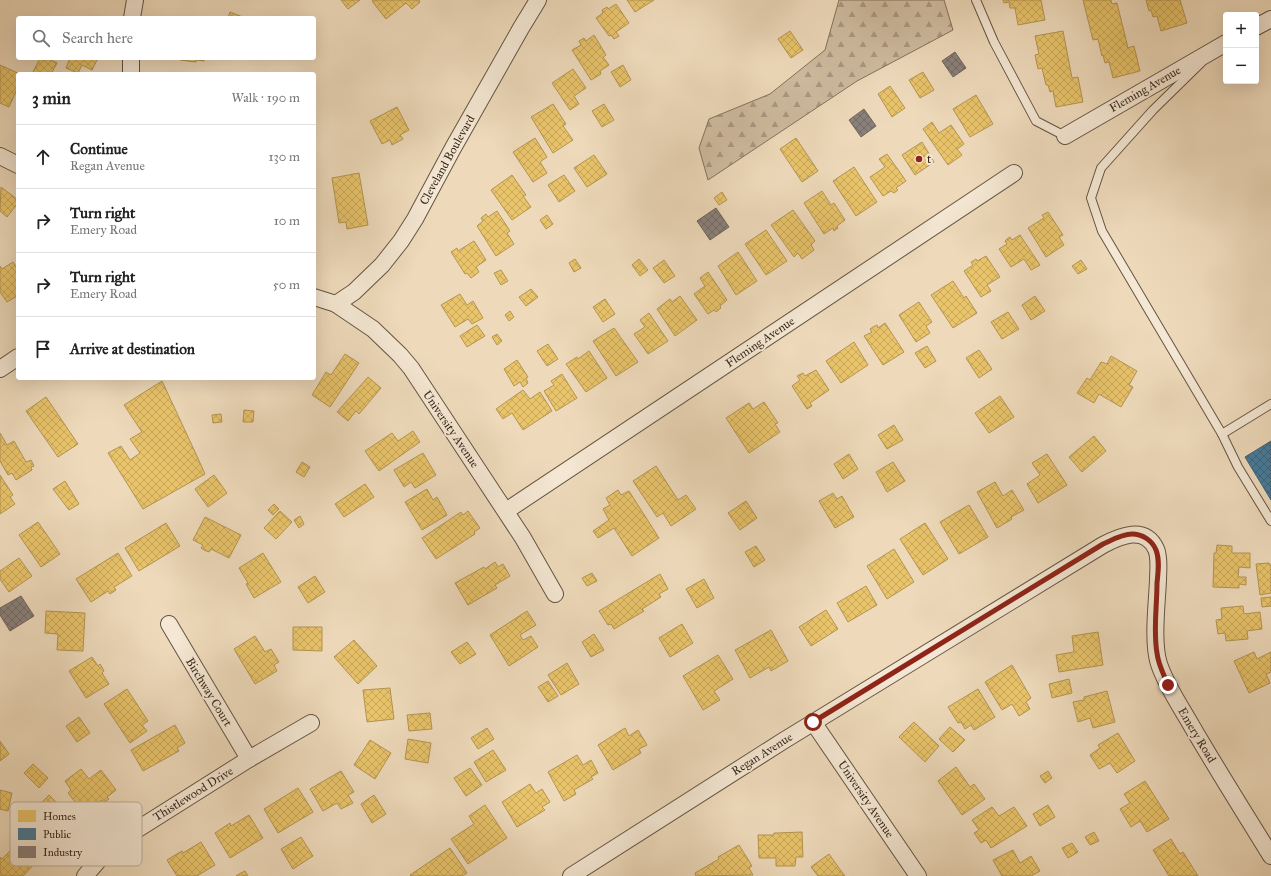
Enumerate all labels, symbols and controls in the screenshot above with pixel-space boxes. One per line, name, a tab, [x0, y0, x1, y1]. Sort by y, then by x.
map controls	[1223, 12, 1259, 84]
button: +	[1223, 12, 1259, 48]
search box	[16, 16, 316, 60]
icon: search	[30, 27, 52, 49]
text: Search here	[62, 29, 133, 47]
button: −	[1223, 48, 1259, 84]
street label: Fleming Avenue	[1107, 63, 1184, 116]
text: 3 min	[32, 88, 71, 109]
text: Walk · 190 m	[231, 90, 300, 106]
street label: Cleveland Boulevard	[417, 113, 477, 207]
text: Continue	[70, 140, 128, 158]
icon: ahead	[32, 146, 54, 168]
text: 130 m	[268, 149, 300, 165]
place label: t	[927, 152, 932, 166]
marker: t	[914, 154, 924, 164]
text: Regan Avenue	[70, 158, 145, 174]
text: Turn right	[70, 204, 135, 222]
icon: right	[32, 210, 54, 232]
text: 10 m	[274, 213, 300, 229]
text: Emery Road	[70, 222, 137, 238]
text: Turn right	[70, 268, 135, 286]
icon: right	[32, 274, 54, 296]
text: 50 m	[273, 277, 300, 293]
text: Emery Road	[70, 286, 137, 302]
street label: Fleming Avenue	[723, 314, 798, 371]
icon: arrive	[32, 338, 54, 360]
text: Arrive at destination	[70, 340, 195, 358]
street label: University Avenue	[420, 388, 482, 470]
street label: Birchway Court	[183, 655, 235, 730]
route end	[1159, 676, 1177, 694]
street label: Emery Road	[1175, 705, 1219, 765]
route start	[804, 713, 822, 731]
street label: Regan Avenue	[729, 730, 796, 779]
street label: University Avenue	[835, 758, 897, 840]
street label: Thistlewood Drive	[151, 764, 235, 824]
legend	[10, 802, 142, 866]
text: Homes	[43, 810, 76, 823]
text: Public	[43, 828, 71, 841]
text: Industry	[43, 846, 83, 859]

